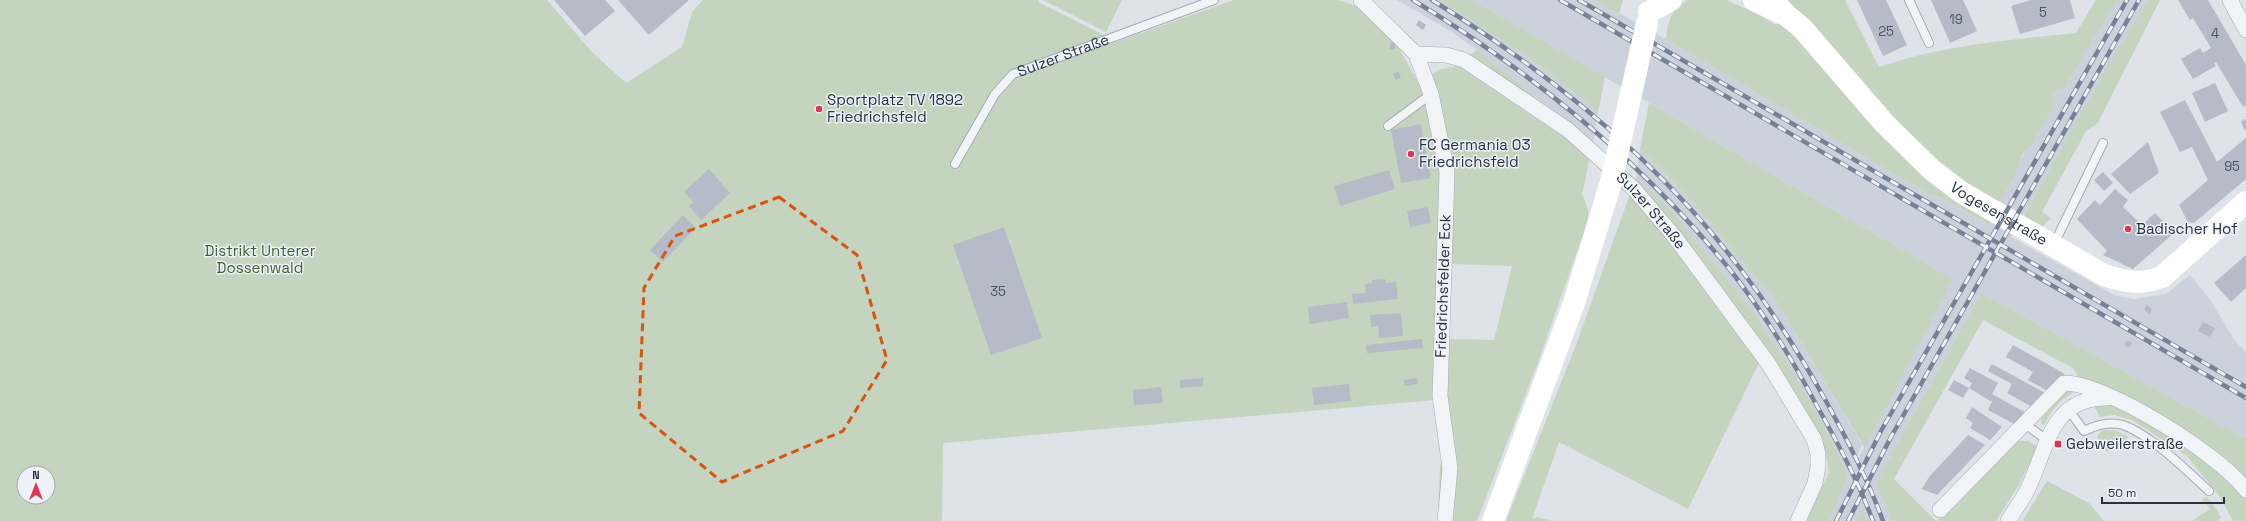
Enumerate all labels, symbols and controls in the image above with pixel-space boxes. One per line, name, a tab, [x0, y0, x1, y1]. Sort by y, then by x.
house number: 5	[2039, 4, 2047, 21]
house number: 19	[1949, 11, 1963, 28]
house number: 25	[1878, 23, 1894, 40]
house number: 4	[2211, 25, 2219, 42]
street label: Sulzer Straße	[1014, 29, 1112, 81]
place label: Sportplatz TV 1892 Friedrichsfeld	[827, 90, 963, 126]
marker: Sportplatz TV 1892 Friedrichsfeld	[814, 104, 824, 114]
place label: FC Germania 03 Friedrichsfeld	[1419, 135, 1530, 171]
marker: FC Germania 03 Friedrichsfeld	[1406, 149, 1416, 159]
house number: 95	[2224, 158, 2240, 175]
street label: Sulzer Straße	[1612, 168, 1690, 253]
street label: Vogesenstraße	[1947, 177, 2051, 249]
street label: Friedrichsfelder Eck	[1431, 214, 1454, 358]
place label: Badischer Hof	[2136, 219, 2238, 238]
marker: Badischer Hof	[2123, 224, 2133, 234]
park label: Distrikt Unterer Dossenwald	[205, 241, 316, 277]
house number: 35	[990, 283, 1006, 300]
place label: Gebweilerstraße	[2066, 434, 2184, 453]
marker: Gebweilerstraße	[2053, 439, 2063, 449]
north arrow	[16, 465, 56, 505]
text: N	[32, 468, 40, 482]
scale bar	[2102, 479, 2224, 505]
text: 50 m	[2108, 485, 2136, 501]

